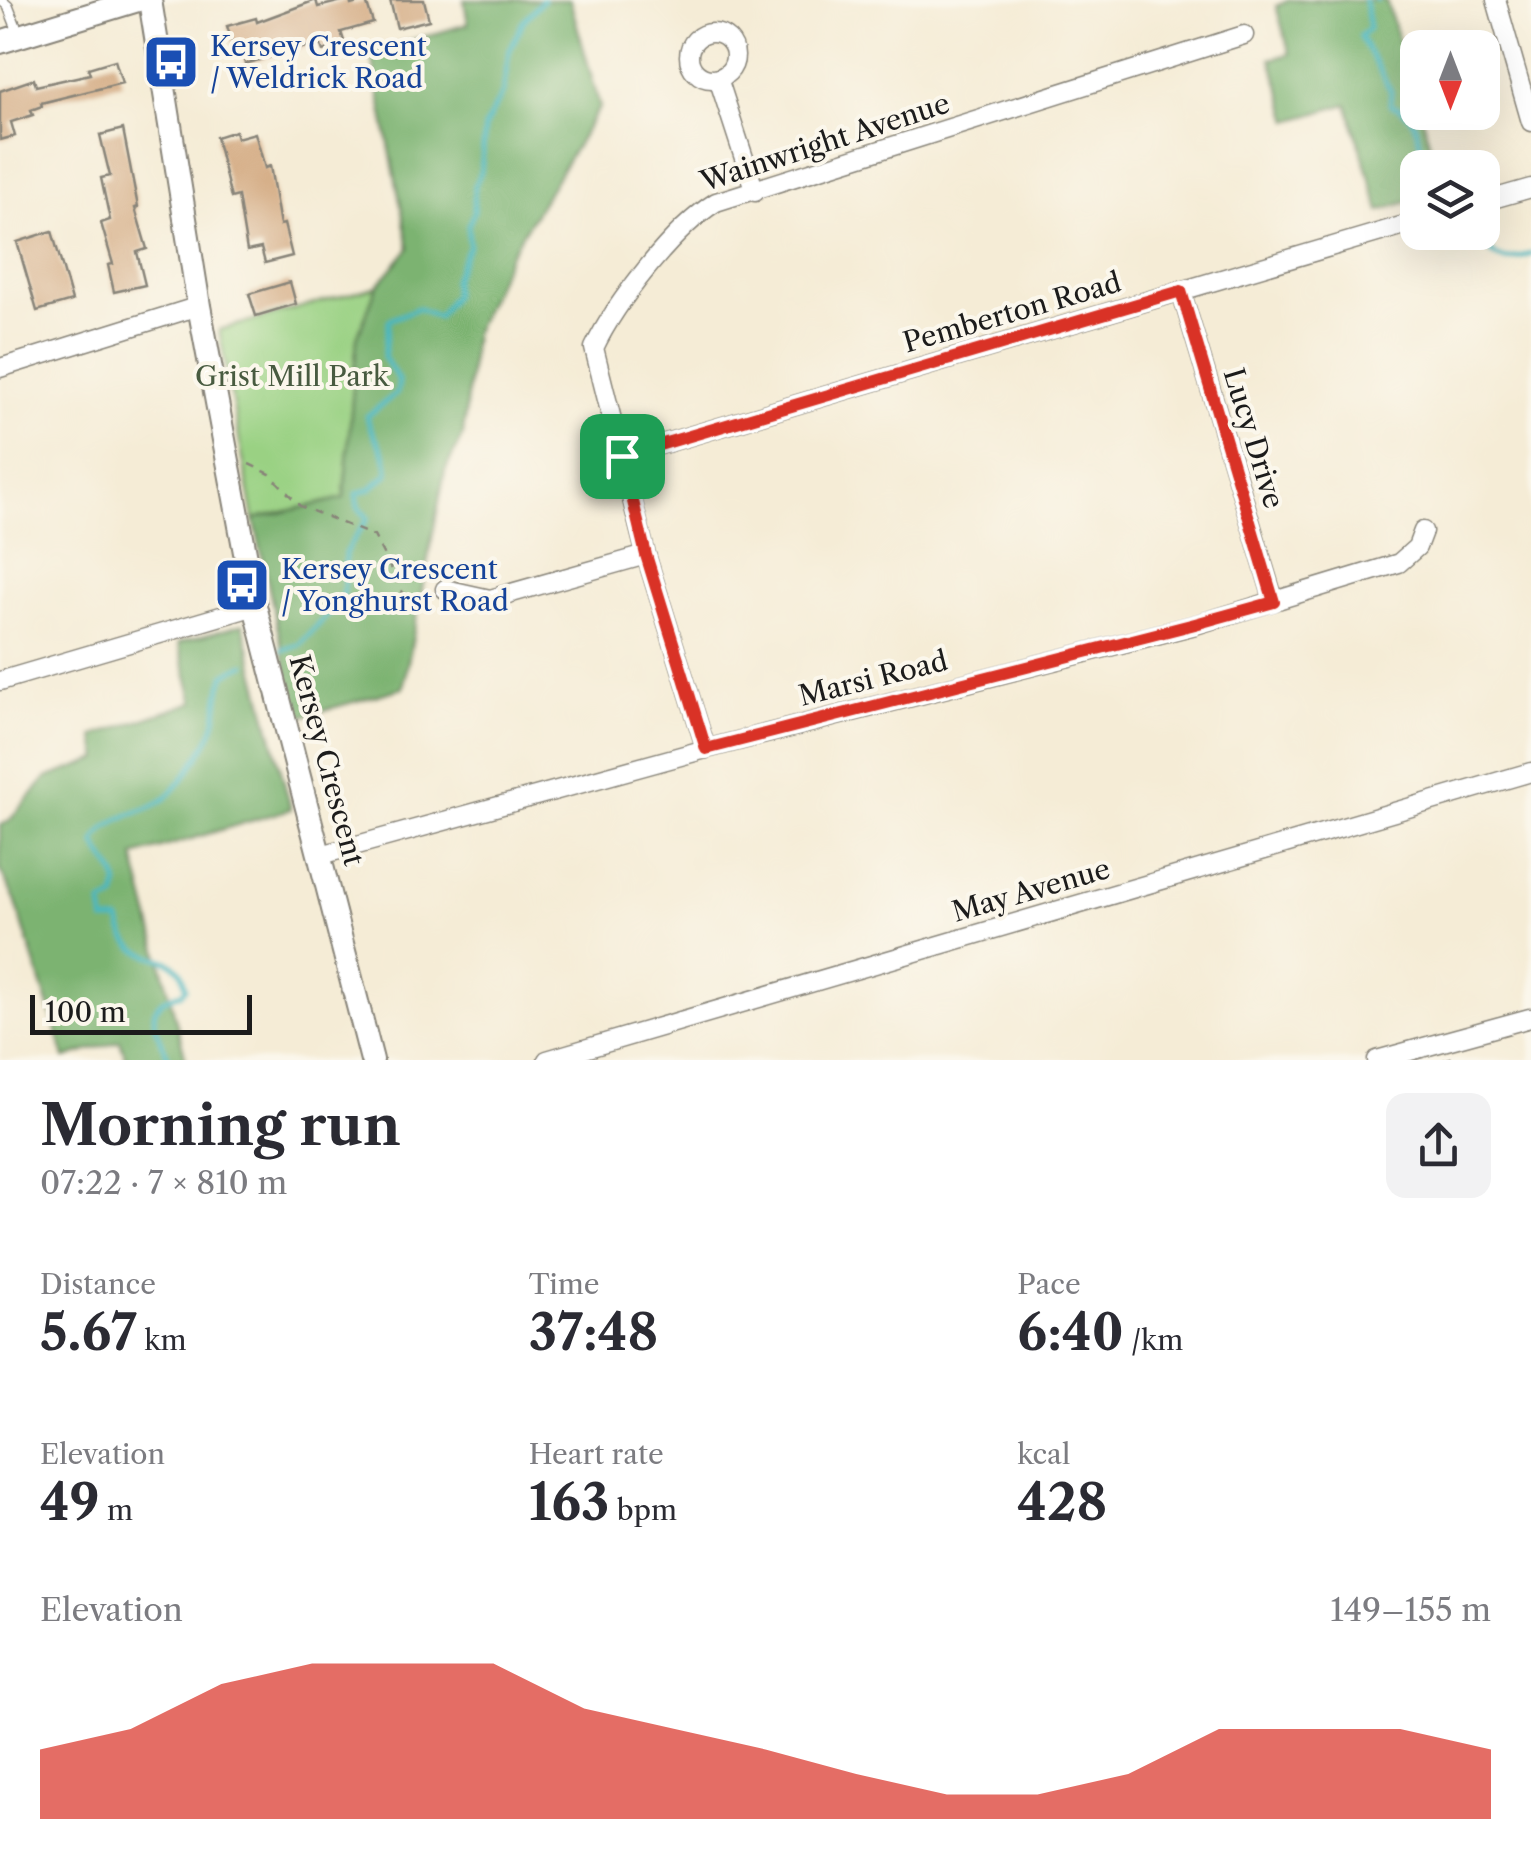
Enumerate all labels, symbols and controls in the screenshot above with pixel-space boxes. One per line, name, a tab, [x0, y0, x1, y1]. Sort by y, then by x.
place label: Kersey Crescent / Weldrick Road	[210, 29, 427, 95]
north arrow	[1400, 30, 1500, 130]
map controls	[1400, 30, 1500, 250]
bus stop icon: Kersey Crescent / Weldrick Road	[141, 32, 201, 92]
street label: Wainwright Avenue	[695, 86, 954, 199]
button: layers	[1400, 150, 1500, 250]
street label: Pemberton Road	[899, 265, 1125, 359]
park label: Grist Mill Park	[195, 359, 391, 393]
street label: Lucy Drive	[1217, 364, 1291, 512]
pin	[580, 414, 665, 499]
icon: arrive	[595, 429, 650, 484]
place label: Kersey Crescent / Yonghurst Road	[281, 552, 509, 618]
bus stop icon: Kersey Crescent / Yonghurst Road	[212, 555, 272, 615]
street label: Marsi Road	[795, 643, 951, 713]
street label: Kersey Crescent	[283, 651, 371, 869]
street label: May Avenue	[948, 851, 1114, 929]
scale bar	[30, 990, 252, 1034]
text: 100 m	[45, 995, 126, 1029]
text: Morning run	[40, 1092, 401, 1159]
button: share	[1386, 1093, 1491, 1198]
text: 07:22 · 7 × 810 m	[40, 1163, 287, 1202]
text: Distance	[40, 1267, 156, 1301]
text: Time	[529, 1267, 599, 1301]
text: Pace	[1017, 1267, 1081, 1301]
text: 5.67	[40, 1301, 137, 1363]
text: 37:48	[529, 1301, 658, 1363]
text: 6:40	[1017, 1301, 1124, 1363]
text: km	[137, 1323, 187, 1357]
text: /km	[1124, 1323, 1183, 1357]
text: Elevation	[40, 1437, 165, 1471]
text: Heart rate	[529, 1437, 664, 1471]
text: kcal	[1017, 1437, 1070, 1471]
text: 49	[40, 1471, 99, 1533]
text: 163	[529, 1471, 609, 1533]
text: 428	[1017, 1471, 1107, 1533]
text: m	[99, 1493, 133, 1527]
text: bpm	[609, 1493, 677, 1527]
text: Elevation	[40, 1590, 183, 1629]
text: 149–155 m	[1330, 1590, 1491, 1629]

